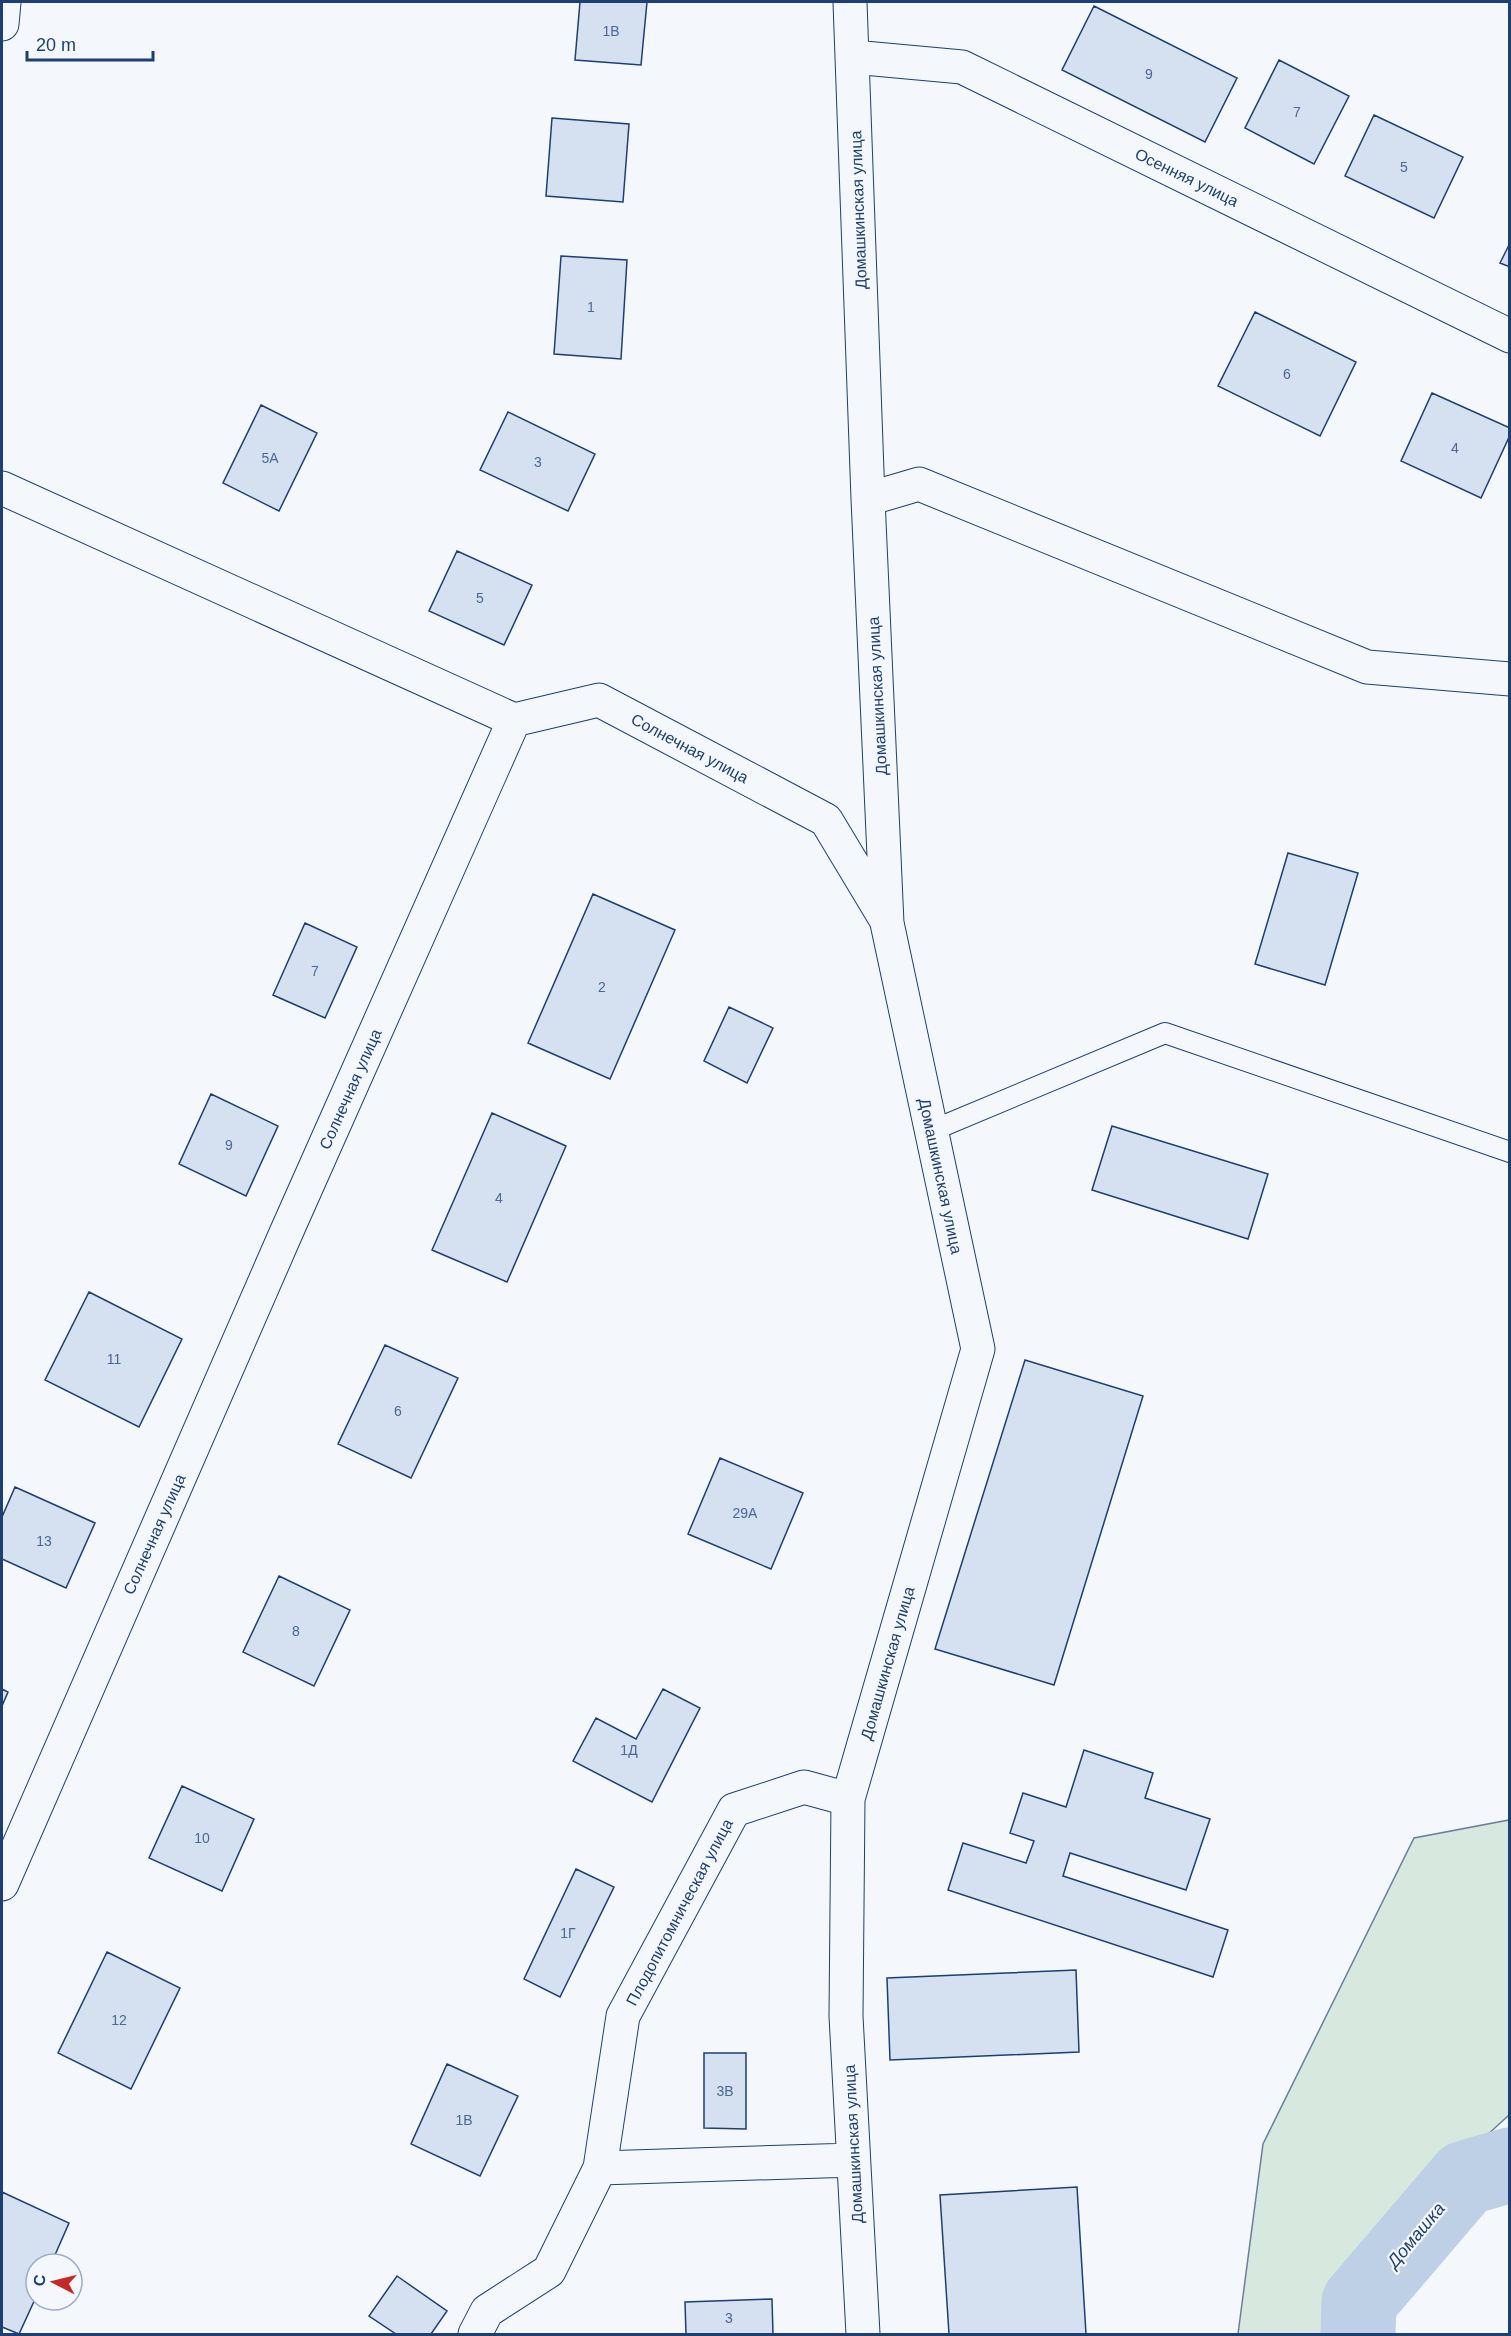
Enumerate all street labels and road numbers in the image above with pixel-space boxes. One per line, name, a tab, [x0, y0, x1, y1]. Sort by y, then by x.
street label: Домашкинская улица	[847, 130, 870, 290]
street label: Осенняя улица	[1132, 145, 1241, 210]
street label: Домашкинская улица	[865, 616, 890, 776]
street label: Солнечная улица	[628, 710, 751, 786]
street label: Солнечная улица	[316, 1026, 385, 1152]
street label: Домашкинская улица	[916, 1097, 965, 1256]
street label: Солнечная улица	[120, 1471, 189, 1597]
street label: Домашкинская улица	[857, 1584, 918, 1742]
street label: Плодопитомническая улица	[623, 1816, 736, 2008]
street label: Домашкинская улица	[841, 2064, 866, 2224]

